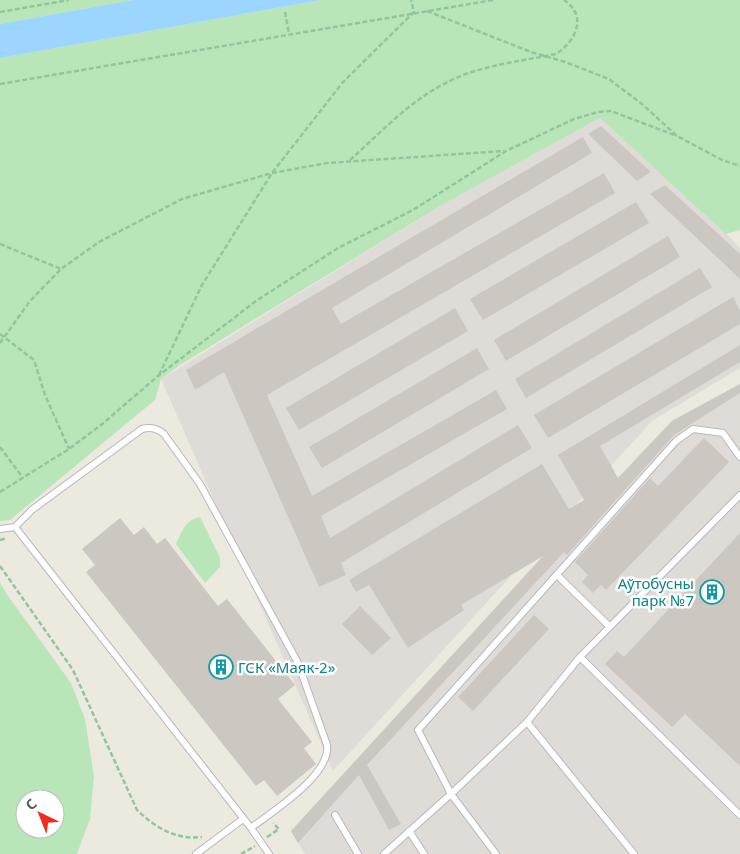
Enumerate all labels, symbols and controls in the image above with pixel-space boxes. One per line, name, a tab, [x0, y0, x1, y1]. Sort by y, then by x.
place label: Аўтобусны парк №7	[618, 573, 694, 610]
building icon: Аўтобусны парк №7	[699, 579, 725, 605]
building icon: ГСК «Маяк-2»	[208, 654, 234, 680]
place label: ГСК «Маяк-2»	[238, 657, 336, 677]
north arrow	[15, 789, 65, 839]
text: С	[21, 794, 41, 814]

